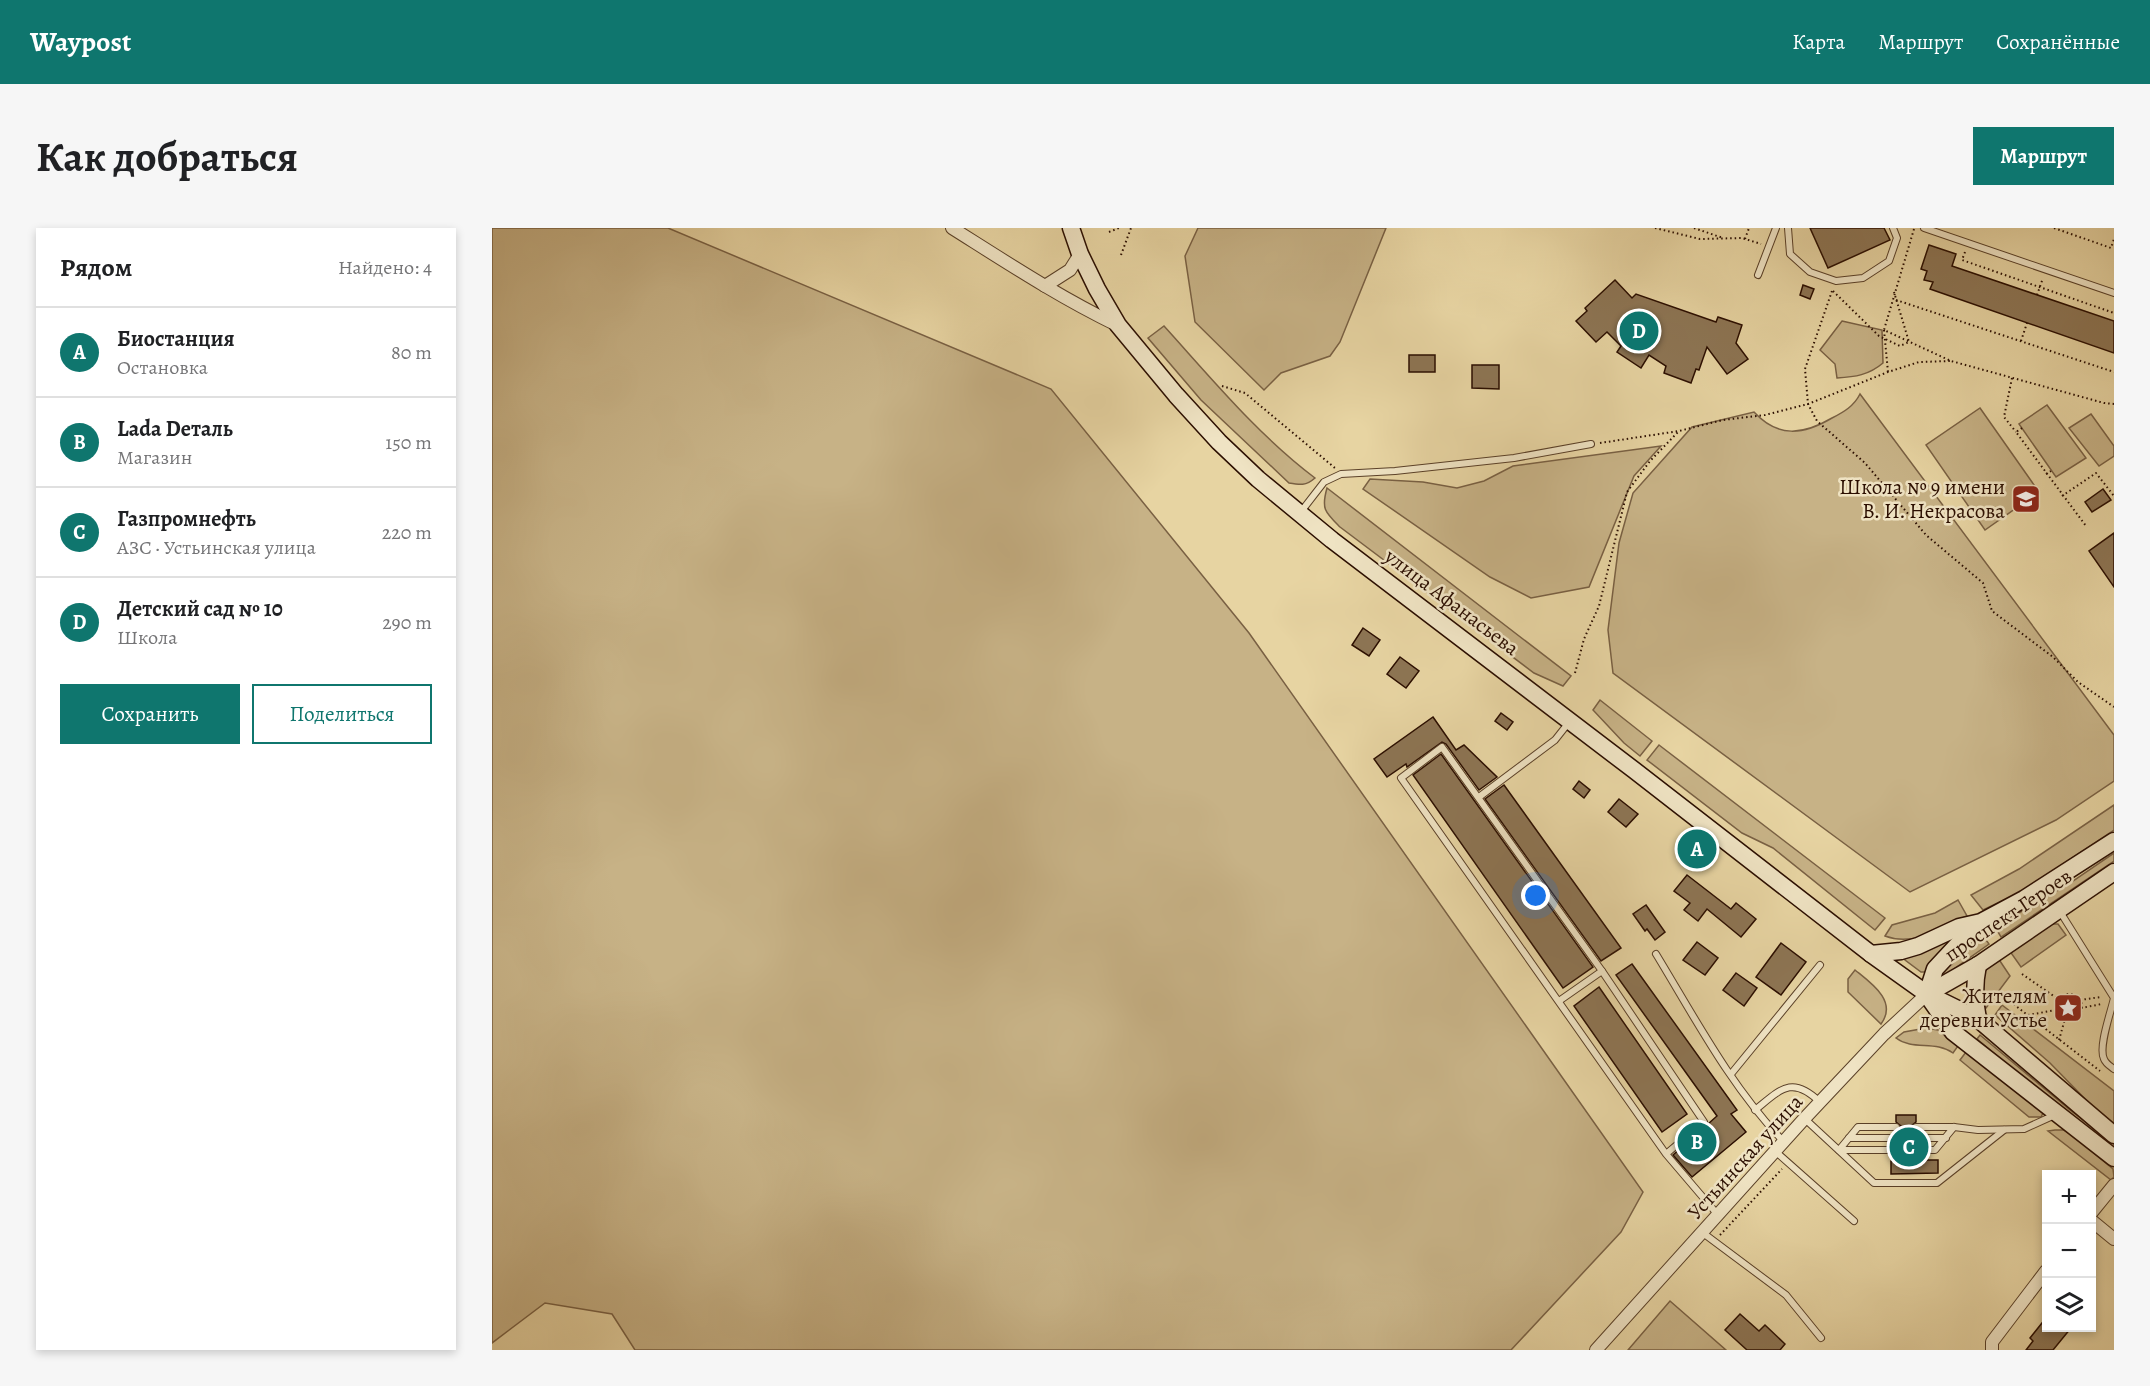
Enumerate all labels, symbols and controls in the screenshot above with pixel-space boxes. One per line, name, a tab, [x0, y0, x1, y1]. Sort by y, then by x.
text: Waypost	[30, 23, 131, 61]
text: Карта	[1792, 28, 1845, 56]
text: Маршрут	[1878, 28, 1963, 56]
text: Сохранённые	[1996, 28, 2120, 56]
button: Маршрут	[1973, 127, 2114, 185]
text: Как добраться	[36, 128, 298, 185]
text: Рядом	[60, 250, 132, 285]
text: Найдено: 4	[338, 254, 432, 281]
pin: D	[1620, 308, 1658, 354]
text: Биостанция	[117, 324, 235, 354]
text: A	[73, 339, 86, 366]
text: 80 m	[391, 339, 432, 366]
text: Остановка	[117, 354, 208, 381]
text: Lada Dеталь	[117, 414, 233, 444]
text: B	[73, 429, 86, 456]
text: 150 m	[385, 429, 432, 456]
text: Магазин	[117, 444, 192, 471]
place label: Школа № 9 имени В. И. Некрасова	[1839, 473, 2005, 525]
school or university icon: Школа № 9 имени В. И. Некрасова	[2010, 483, 2042, 515]
text: Газпромнефть	[117, 504, 256, 534]
text: C	[73, 519, 86, 546]
text: 220 m	[382, 519, 432, 546]
text: АЗС · Устьинская улица	[117, 534, 316, 561]
street label: улица Афанасьева	[1378, 542, 1525, 662]
text: Детский сад № 10	[117, 594, 283, 624]
text: D	[73, 609, 86, 636]
text: 290 m	[382, 609, 432, 636]
text: Школа	[117, 624, 177, 651]
button: Сохранить	[60, 684, 240, 744]
button: Поделиться	[252, 684, 432, 744]
pin: A	[1678, 826, 1716, 872]
street label: проспект Героев	[1939, 862, 2077, 968]
your location	[1521, 881, 1550, 910]
place label: Жителям деревни Устье	[1919, 982, 2047, 1034]
place icon: Жителям деревни Устье	[2052, 992, 2084, 1024]
street label: Устьинская улица	[1681, 1088, 1809, 1226]
pin: B	[1678, 1120, 1716, 1164]
pin: C	[1890, 1124, 1928, 1170]
map controls	[2042, 1170, 2096, 1332]
button: +	[2042, 1170, 2096, 1224]
button: −	[2042, 1224, 2096, 1278]
button: layers	[2042, 1278, 2096, 1332]

